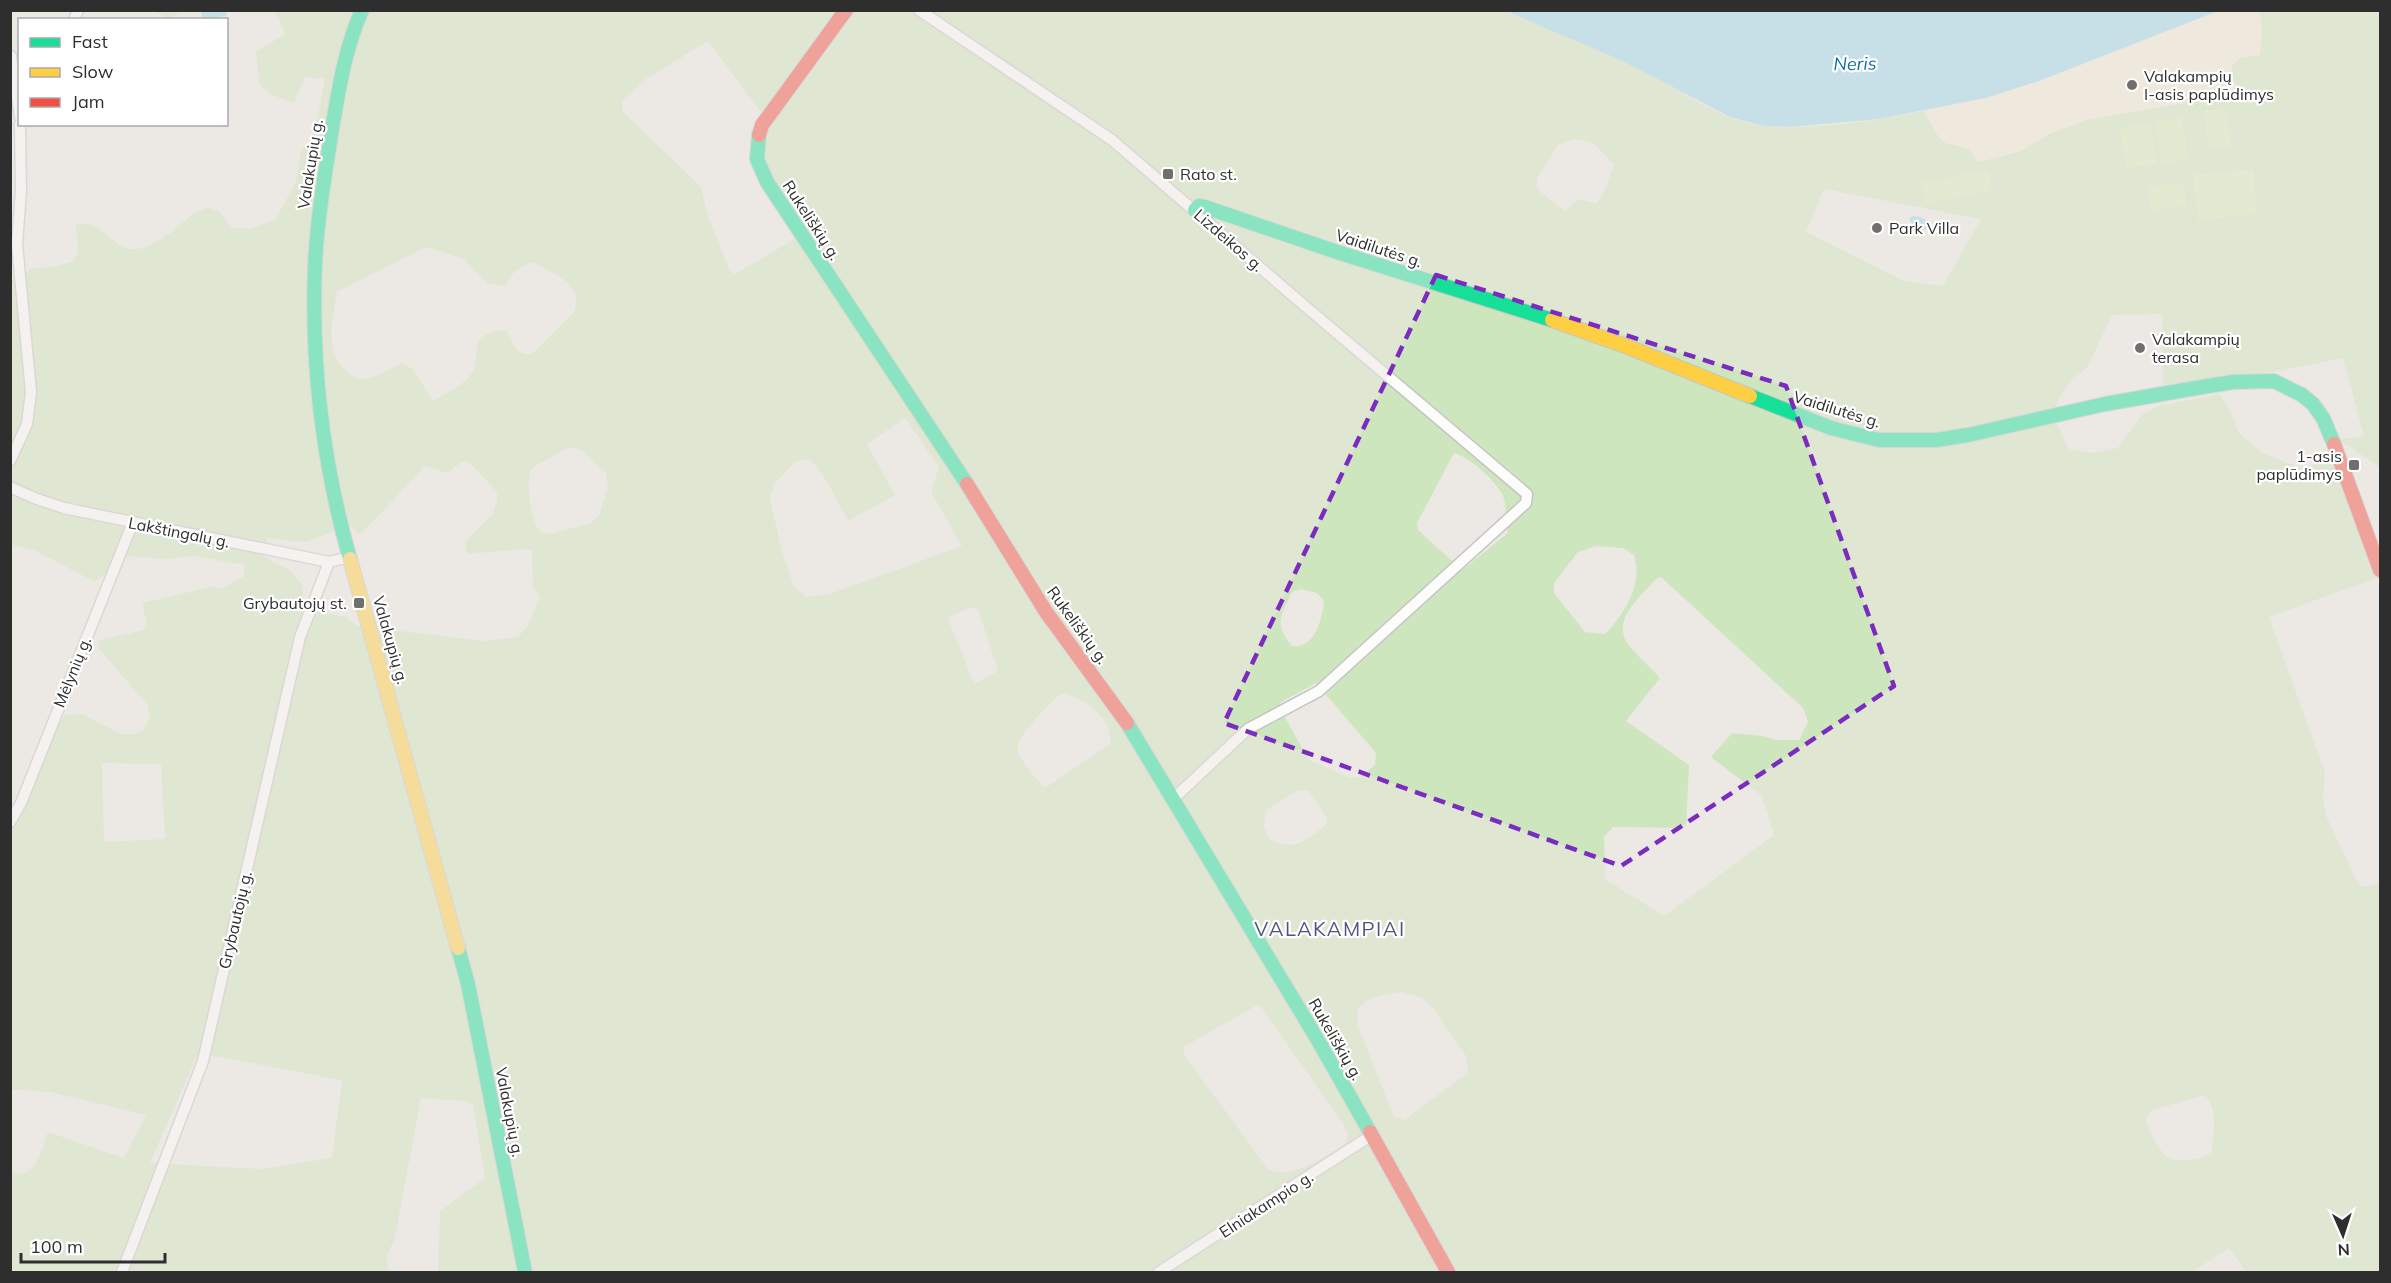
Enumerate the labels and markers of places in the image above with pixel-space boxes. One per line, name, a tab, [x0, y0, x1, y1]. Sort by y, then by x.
place label: Valakampių I-asis paplūdimys	[2144, 66, 2274, 104]
marker: Valakampių I-asis paplūdimys	[2125, 78, 2139, 92]
place label: Rato st.	[1180, 164, 1237, 184]
marker: Rato st.	[1161, 167, 1175, 181]
place label: Park Villa	[1889, 218, 1959, 238]
marker: Park Villa	[1870, 221, 1884, 235]
place label: Valakampių terasa	[2152, 329, 2240, 367]
marker: Valakampių terasa	[2133, 341, 2147, 355]
place label: 1-asis paplūdimys	[2257, 446, 2342, 484]
marker: 1-asis paplūdimys	[2347, 458, 2361, 472]
place label: Grybautojų st.	[243, 593, 347, 613]
marker: Grybautojų st.	[352, 596, 366, 610]

